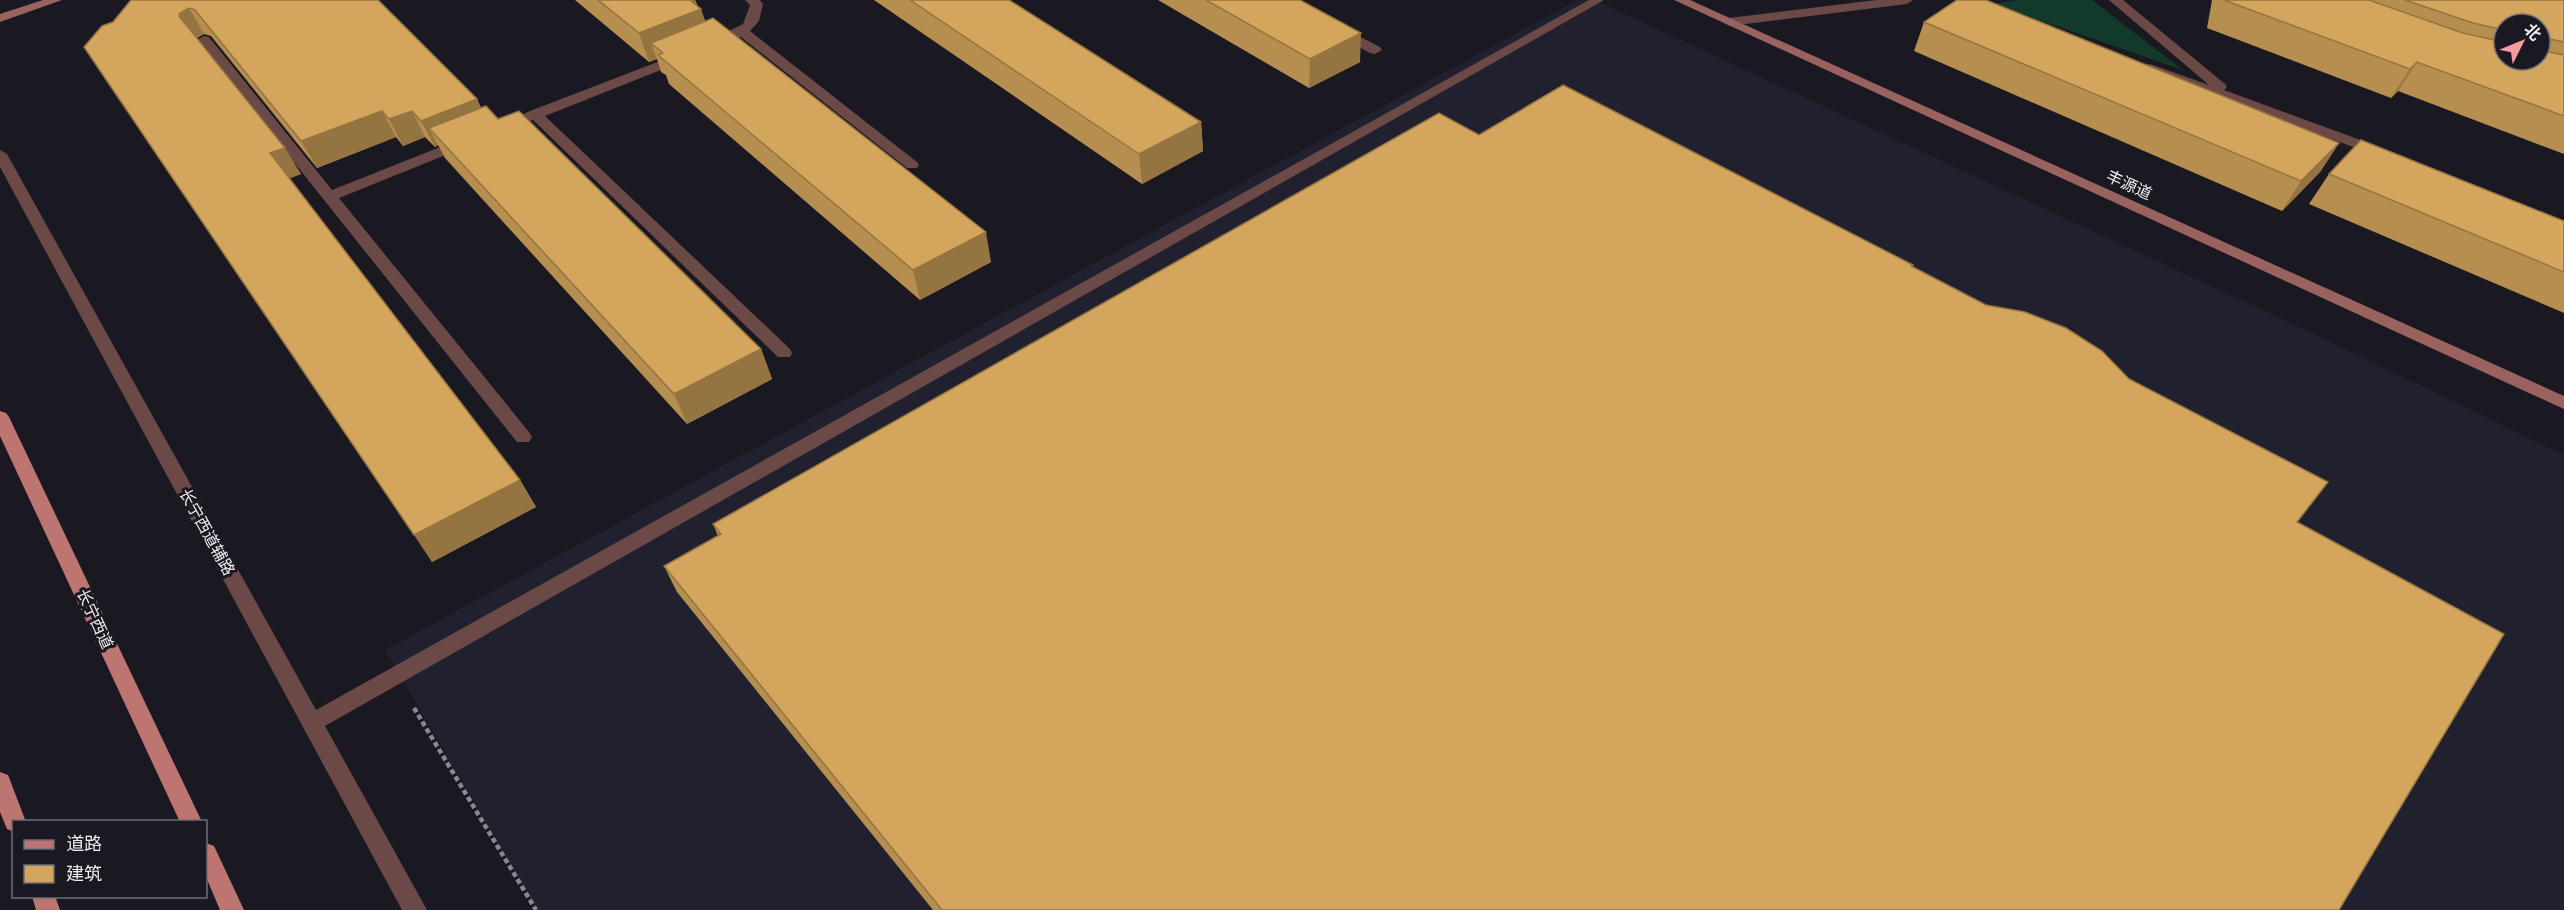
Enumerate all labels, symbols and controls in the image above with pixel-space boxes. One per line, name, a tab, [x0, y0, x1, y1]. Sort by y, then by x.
north arrow	[2492, 12, 2552, 72]
text: 北	[2520, 20, 2545, 44]
street label: 丰源道	[2103, 166, 2155, 204]
street label: 长宁西道辅路	[175, 485, 239, 579]
street label: 长宁西道	[73, 586, 117, 652]
legend	[12, 820, 207, 898]
text: 道路	[66, 833, 102, 854]
text: 建筑	[66, 863, 102, 884]

